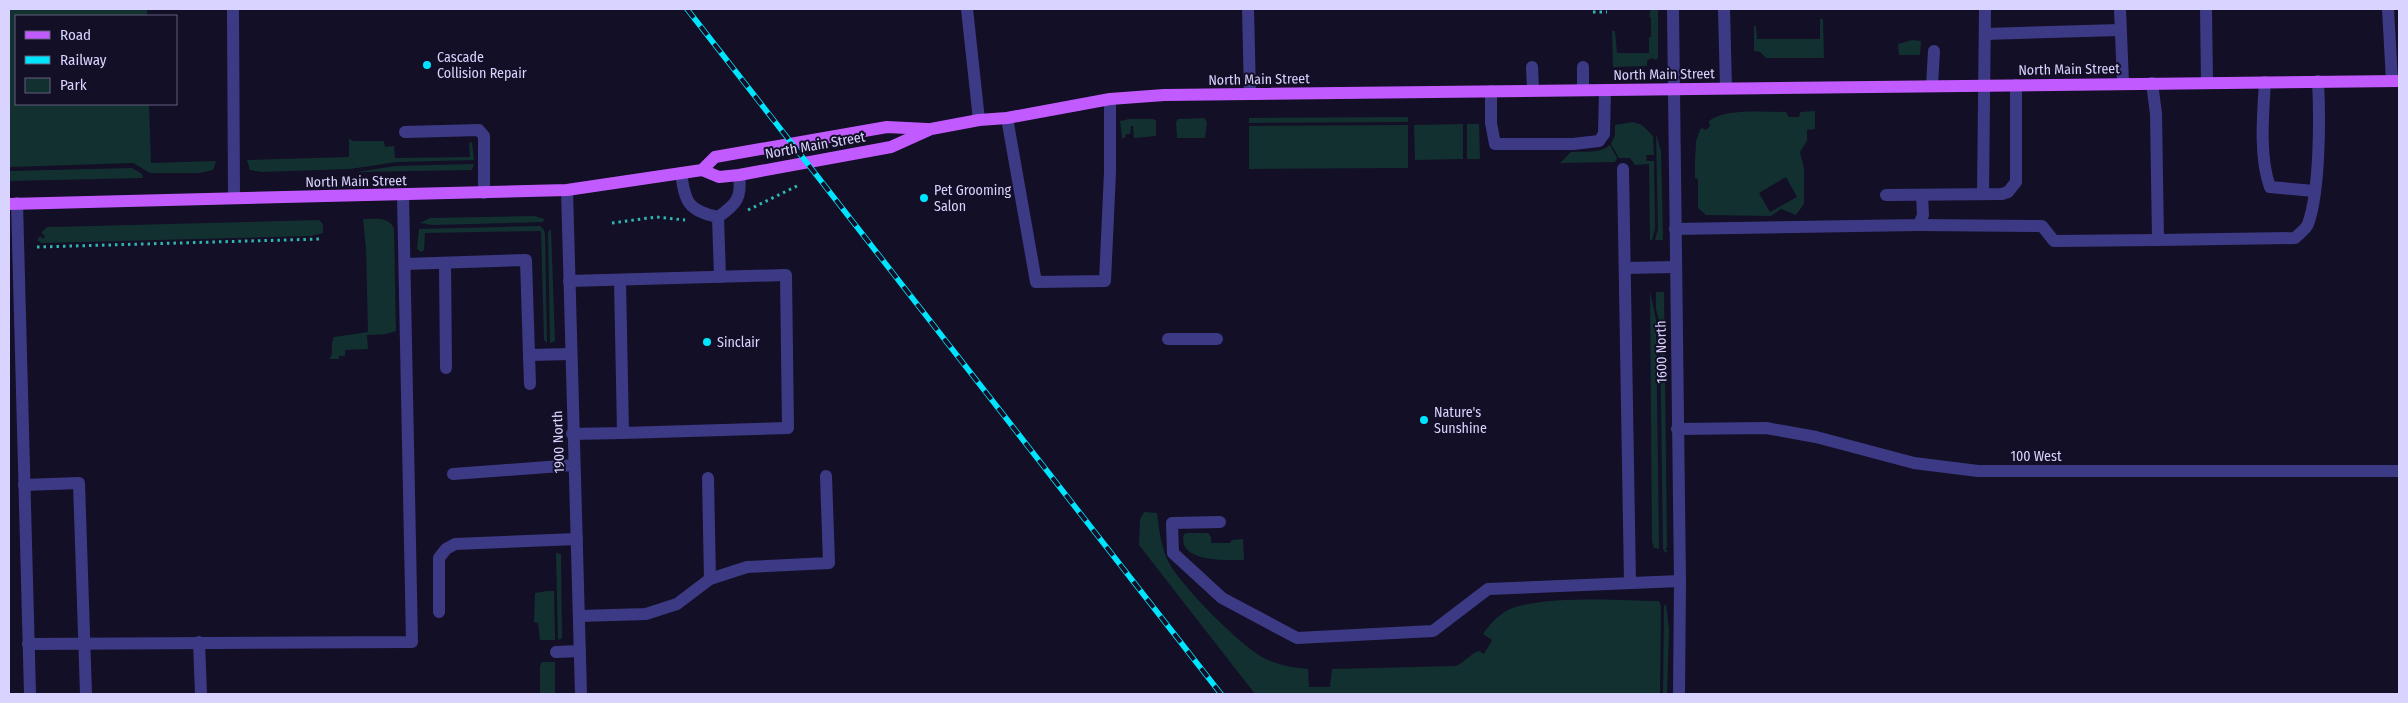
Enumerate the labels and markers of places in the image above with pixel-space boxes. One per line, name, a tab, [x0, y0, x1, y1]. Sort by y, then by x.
place label: Cascade Collision Repair	[437, 49, 527, 82]
marker: Cascade Collision Repair	[421, 59, 433, 71]
place label: Pet Grooming Salon	[934, 182, 1012, 215]
marker: Pet Grooming Salon	[918, 192, 930, 204]
place label: Sinclair	[717, 334, 760, 351]
marker: Sinclair	[701, 336, 713, 348]
place label: Nature's Sunshine	[1434, 404, 1487, 437]
marker: Nature's Sunshine	[1418, 414, 1430, 426]

